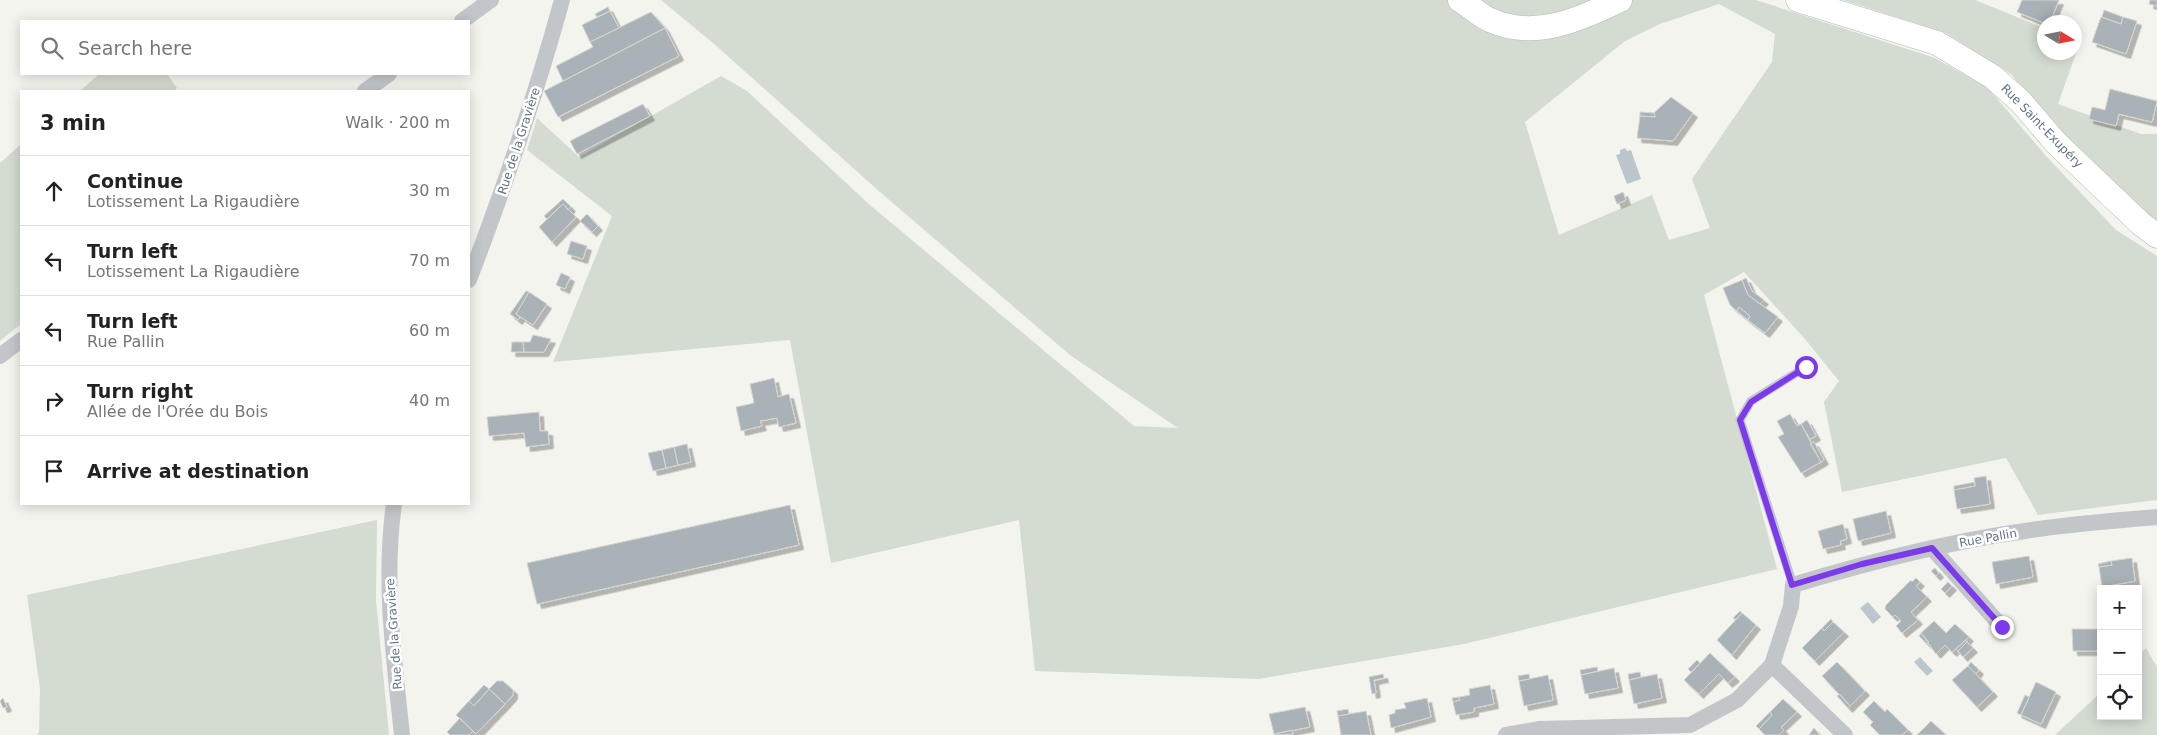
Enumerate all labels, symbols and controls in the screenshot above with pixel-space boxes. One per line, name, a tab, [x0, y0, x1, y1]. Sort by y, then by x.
north arrow	[2037, 15, 2082, 60]
search box	[20, 20, 470, 75]
icon: search	[38, 34, 66, 62]
text: Search here	[78, 37, 192, 59]
street label: Rue Saint-Exupéry	[1998, 81, 2086, 171]
street label: Rue de la Gravière	[495, 86, 543, 196]
text: 3 min	[40, 111, 106, 135]
text: Walk · 200 m	[345, 113, 450, 132]
text: Continue	[87, 170, 183, 192]
icon: ahead	[40, 177, 68, 205]
text: 30 m	[409, 181, 450, 200]
text: Lotissement La Rigaudière	[87, 192, 300, 211]
text: Turn left	[87, 240, 178, 262]
icon: left	[40, 247, 68, 275]
text: 70 m	[409, 251, 450, 270]
text: Lotissement La Rigaudière	[87, 262, 300, 281]
text: Turn left	[87, 310, 178, 332]
icon: left	[40, 317, 68, 345]
text: 60 m	[409, 321, 450, 340]
text: Rue Pallin	[87, 332, 165, 351]
route start	[1795, 356, 1818, 379]
text: Turn right	[87, 380, 193, 402]
icon: right	[40, 387, 68, 415]
text: 40 m	[409, 391, 450, 410]
text: Allée de l'Orée du Bois	[87, 402, 268, 421]
icon: arrive	[40, 457, 68, 485]
text: Arrive at destination	[87, 460, 309, 482]
street label: Rue Pallin	[1958, 526, 2018, 550]
street label: Rue de la Gravière	[383, 578, 405, 690]
map controls	[2097, 585, 2142, 720]
button: +	[2097, 585, 2142, 630]
route end	[1991, 616, 2014, 639]
button: −	[2097, 630, 2142, 675]
button: locate	[2097, 675, 2142, 720]

